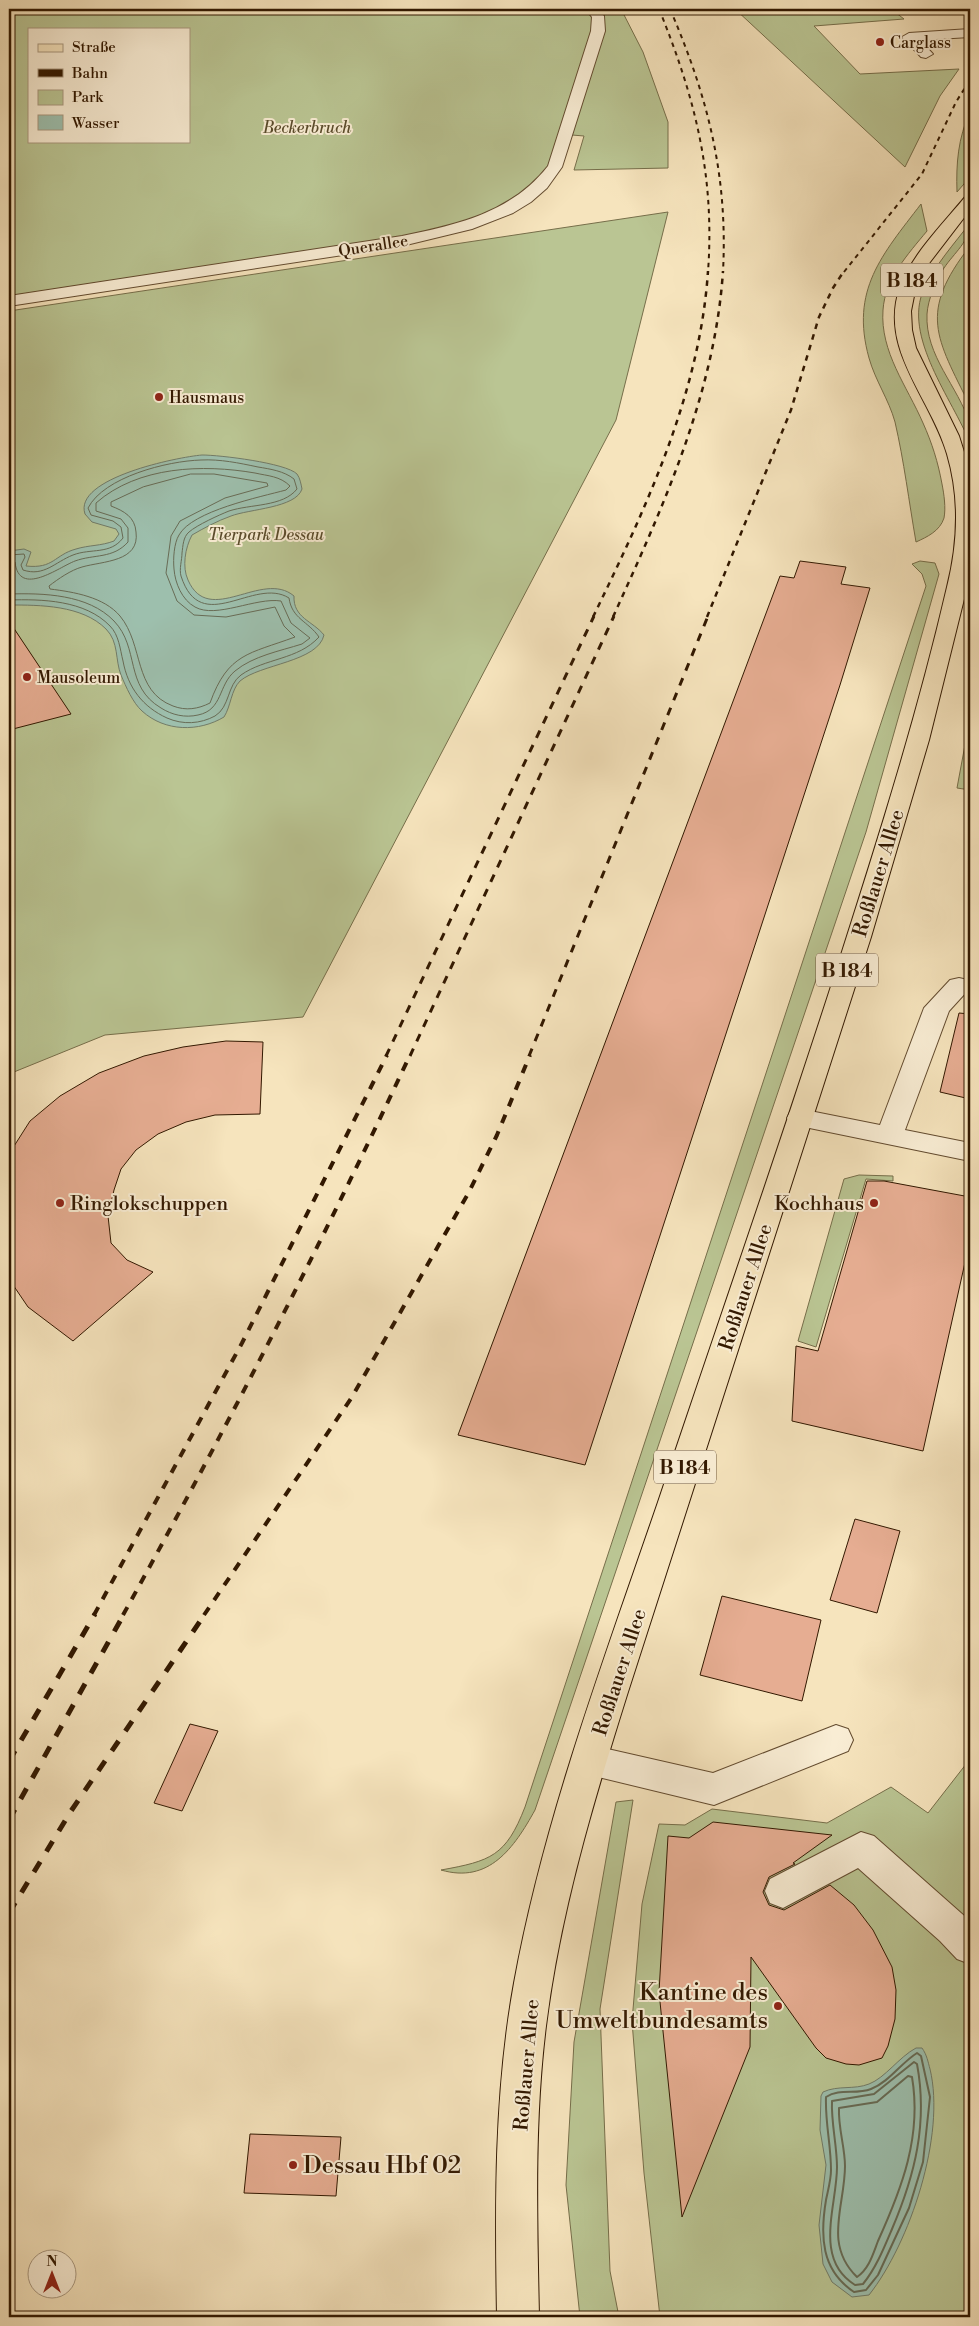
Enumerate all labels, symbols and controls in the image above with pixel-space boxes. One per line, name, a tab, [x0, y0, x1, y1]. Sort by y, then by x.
legend	[28, 28, 190, 142]
place label: Carglass	[890, 33, 951, 53]
marker: Carglass	[874, 36, 886, 48]
text: Straße	[72, 38, 116, 57]
text: Bahn	[71, 64, 108, 83]
text: Park	[72, 88, 104, 107]
text: Wasser	[71, 114, 120, 133]
park label: Beckerbruch	[262, 118, 351, 138]
street label: Querallee	[337, 231, 409, 261]
road number: B 184	[881, 264, 943, 296]
place label: Hausmaus	[169, 388, 244, 408]
marker: Hausmaus	[153, 391, 165, 403]
park label: Tierpark Dessau	[208, 525, 325, 545]
place label: Mausoleum	[37, 668, 120, 688]
marker: Mausoleum	[21, 671, 33, 683]
street label: Roßlauer Allee	[848, 807, 911, 940]
road number: B 184	[816, 954, 878, 986]
place label: Ringlokschuppen	[70, 1192, 228, 1217]
place label: Kochhaus	[774, 1192, 864, 1217]
marker: Ringlokschuppen	[54, 1197, 66, 1209]
marker: Kochhaus	[868, 1197, 880, 1209]
street label: Roßlauer Allee	[714, 1221, 779, 1354]
road number: B 184	[654, 1450, 716, 1484]
street label: Roßlauer Allee	[588, 1606, 653, 1739]
place label: Kantine des Umweltbundesamts	[555, 1978, 768, 2036]
street label: Roßlauer Allee	[509, 1998, 546, 2132]
marker: Kantine des Umweltbundesamts	[772, 2000, 784, 2012]
place label: Dessau Hbf 02	[303, 2151, 461, 2181]
marker: Dessau Hbf 02	[287, 2159, 299, 2171]
north arrow	[28, 2248, 78, 2298]
text: N	[46, 2253, 58, 2271]

